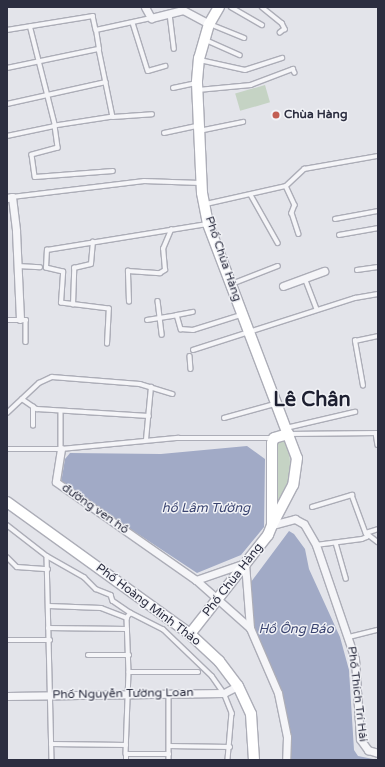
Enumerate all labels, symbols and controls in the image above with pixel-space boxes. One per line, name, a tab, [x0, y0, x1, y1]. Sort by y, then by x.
place label: Chùa Hàng	[284, 108, 347, 122]
marker: Chùa Hàng	[271, 110, 281, 120]
street label: Phố Chùa Hàng	[202, 214, 244, 304]
district label: Lê Chân	[273, 388, 351, 412]
street label: đường ven hồ	[59, 481, 131, 537]
water label: hồ Lâm Tường	[162, 500, 250, 516]
street label: Phố Chùa Hàng	[200, 540, 266, 620]
street label: Phố Hoàng Minh Thảo	[93, 561, 203, 649]
water label: Hồ Ông Báo	[258, 621, 334, 637]
street label: Phố Thích Trí Hải	[344, 645, 370, 743]
street label: Phố Nguyễn Tường Loan	[52, 686, 194, 702]

